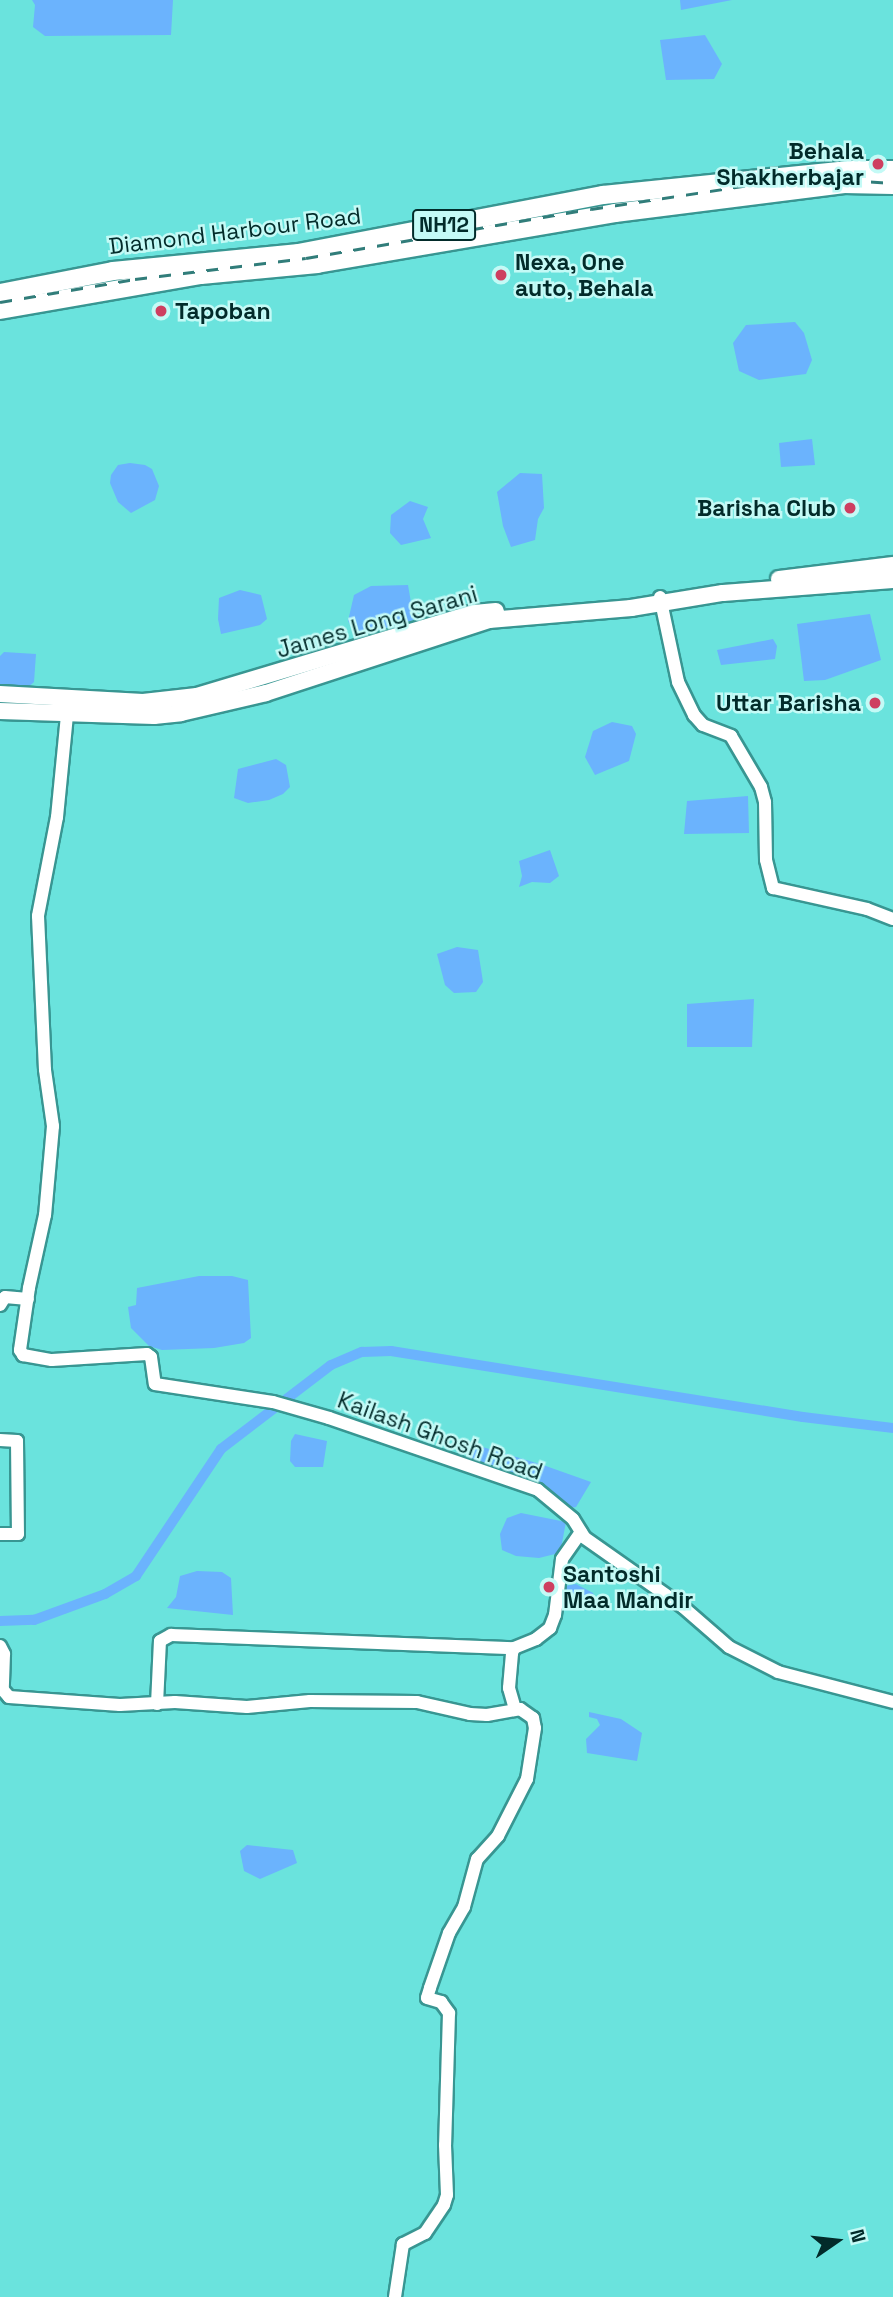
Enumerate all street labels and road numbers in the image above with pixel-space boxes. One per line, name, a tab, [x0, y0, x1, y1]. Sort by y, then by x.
street label: Diamond Harbour Road	[107, 202, 363, 260]
road number: NH12	[411, 208, 477, 243]
street label: James Long Sarani	[273, 580, 481, 664]
street label: Kailash Ghosh Road	[334, 1386, 546, 1486]

